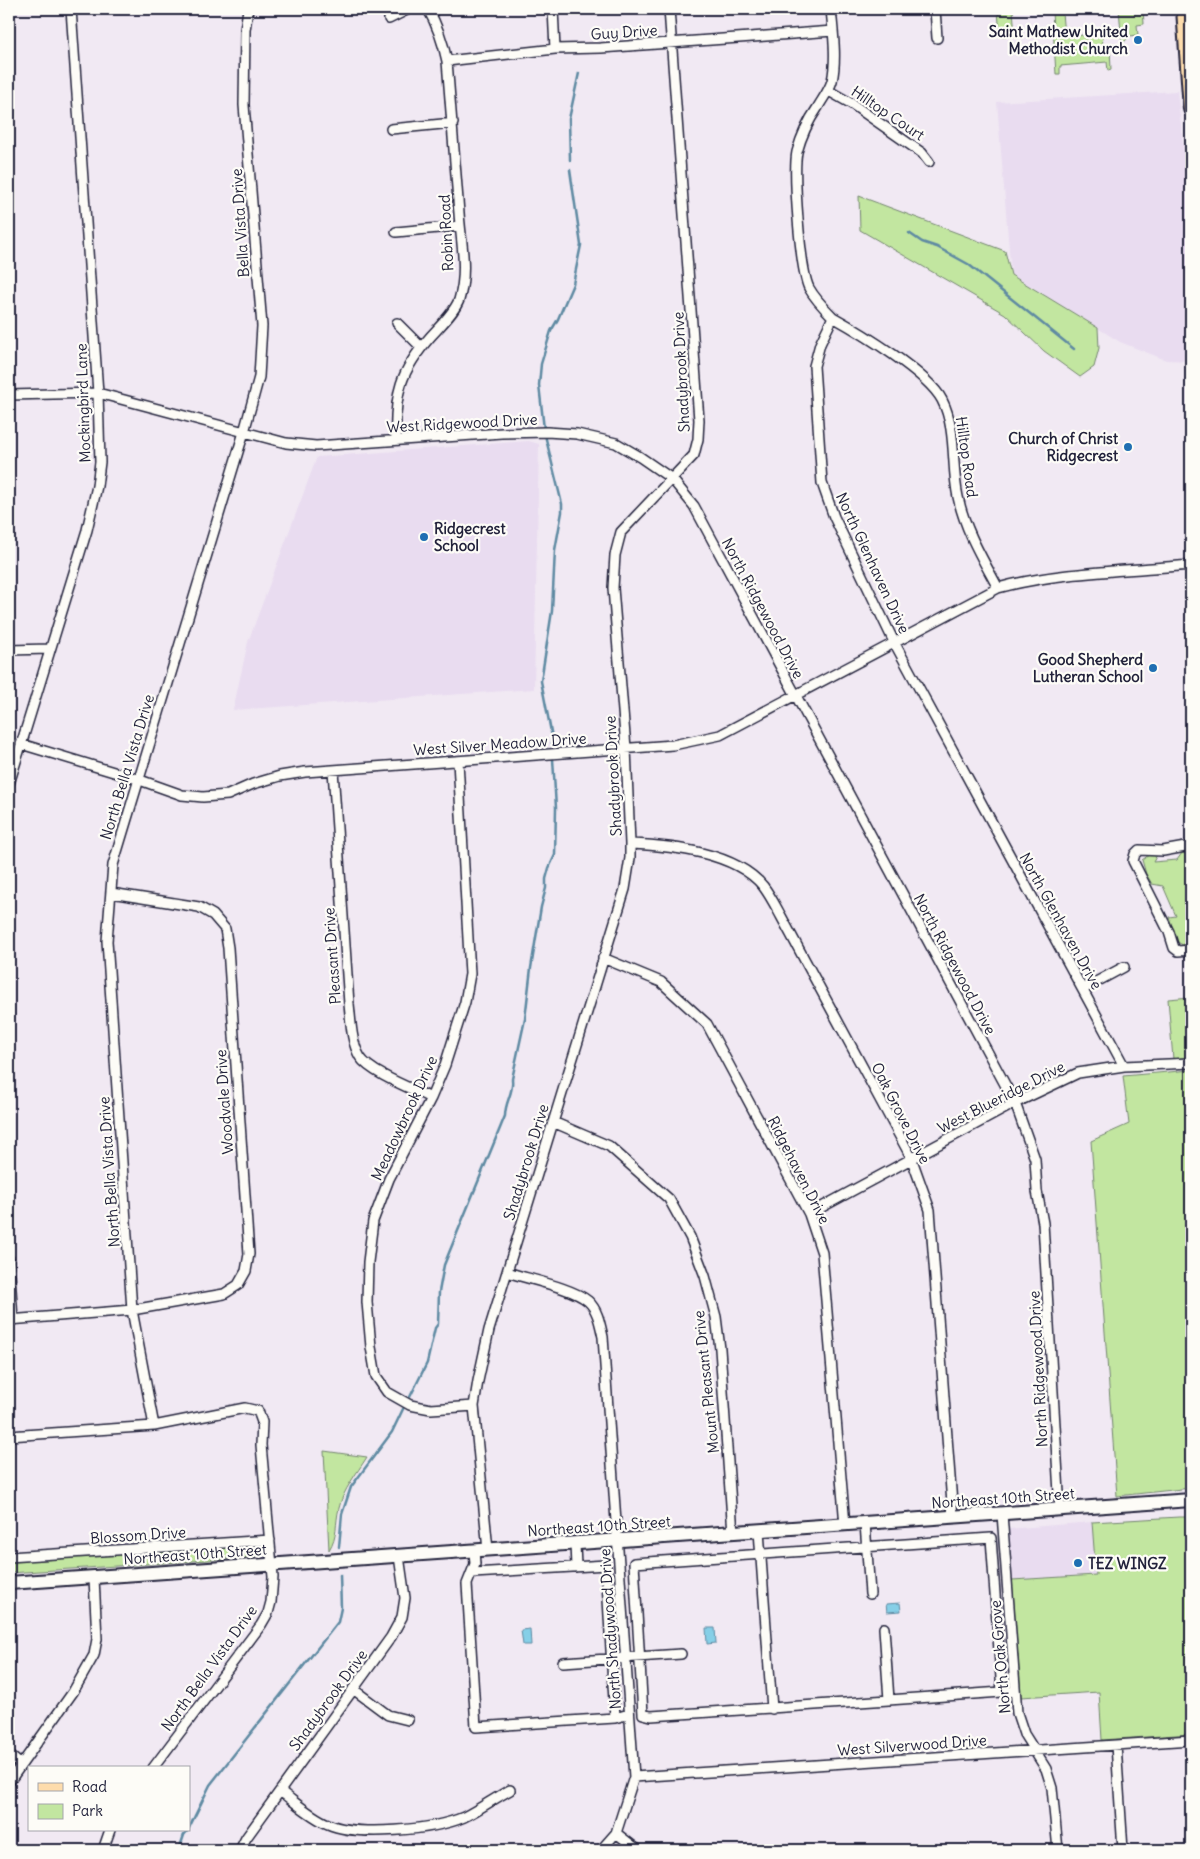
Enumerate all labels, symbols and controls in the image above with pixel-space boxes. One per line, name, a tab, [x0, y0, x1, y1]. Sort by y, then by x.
street label: Guy Drive	[590, 20, 658, 44]
place label: Saint Mathew United Methodist Church	[989, 22, 1128, 58]
marker: Saint Mathew United Methodist Church	[1132, 34, 1144, 46]
street label: Hilltop Court	[848, 81, 928, 145]
street label: Bella Vista Drive	[227, 168, 253, 278]
street label: Robin Road	[434, 194, 457, 272]
street label: Shadybrook Drive	[668, 311, 694, 433]
street label: Mockingbird Lane	[71, 343, 95, 463]
street label: West Ridgewood Drive	[386, 410, 538, 436]
street label: Hilltop Road	[952, 415, 982, 499]
place label: Church of Christ Ridgecrest	[1008, 429, 1119, 466]
marker: Church of Christ Ridgecrest	[1122, 441, 1134, 453]
street label: North Glenhaven Drive	[832, 489, 914, 637]
place label: Ridgecrest School	[434, 519, 506, 555]
marker: Ridgecrest School	[418, 531, 430, 543]
street label: North Ridgewood Drive	[718, 534, 808, 682]
place label: Good Shepherd Lutheran School	[1033, 650, 1143, 686]
marker: Good Shepherd Lutheran School	[1147, 662, 1159, 674]
street label: North Bella Vista Drive	[96, 692, 158, 842]
street label: Shadybrook Drive	[600, 715, 626, 837]
street label: West Silver Meadow Drive	[413, 728, 587, 760]
street label: North Glenhaven Drive	[1016, 849, 1106, 993]
street label: North Ridgewood Drive	[910, 890, 1000, 1038]
street label: Pleasant Drive	[319, 907, 345, 1005]
street label: Woodvale Drive	[211, 1049, 237, 1155]
street label: Meadowbrook Drive	[367, 1053, 441, 1183]
street label: West Blueridge Drive	[934, 1057, 1068, 1137]
street label: Oak Grove Drive	[867, 1059, 935, 1167]
street label: North Bella Vista Drive	[94, 1096, 124, 1248]
street label: Shadybrook Drive	[499, 1102, 553, 1222]
street label: Ridgehaven Drive	[764, 1113, 834, 1227]
street label: North Ridgewood Drive	[1024, 1290, 1052, 1448]
street label: Mount Pleasant Drive	[689, 1310, 723, 1454]
street label: Northeast 10th Street	[931, 1484, 1075, 1512]
street label: Northeast 10th Street	[527, 1512, 671, 1540]
street label: Blossom Drive	[90, 1522, 186, 1548]
street label: Northeast 10th Street	[123, 1540, 267, 1568]
street label: North Shadywood Drive	[595, 1548, 625, 1710]
place label: TEZ WINGZ	[1088, 1554, 1167, 1573]
marker: TEZ WINGZ	[1072, 1557, 1084, 1569]
street label: North Oak Grove	[986, 1599, 1014, 1715]
street label: North Bella Vista Drive	[157, 1601, 261, 1735]
street label: Shadybrook Drive	[285, 1646, 371, 1754]
street label: West Silverwood Drive	[837, 1730, 987, 1760]
legend	[28, 1766, 190, 1832]
text: Road	[72, 1777, 107, 1796]
text: Park	[72, 1801, 103, 1820]

